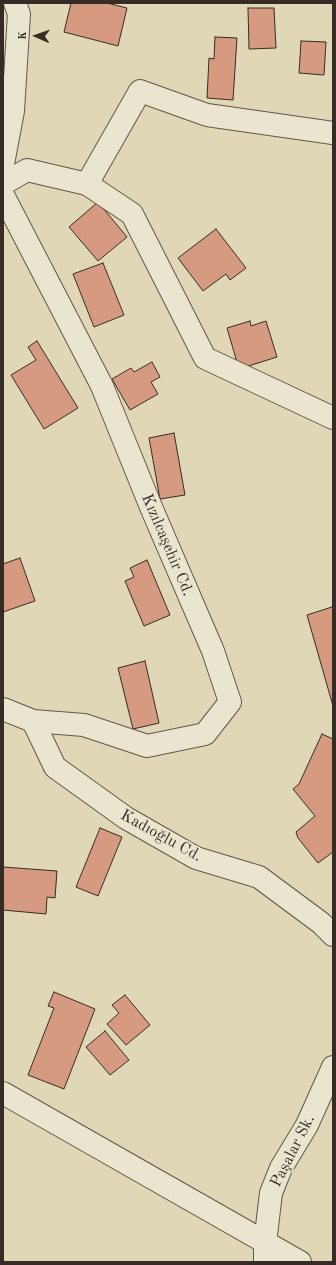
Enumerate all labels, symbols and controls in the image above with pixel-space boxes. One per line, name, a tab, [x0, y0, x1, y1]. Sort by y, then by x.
north arrow	[16, 16, 56, 56]
text: K	[18, 31, 29, 40]
street label: Kızılcaşehir Cd.	[137, 491, 197, 599]
street label: Kadıoğlu Cd.	[117, 806, 205, 866]
street label: Paşalar Sk.	[267, 1111, 319, 1191]

